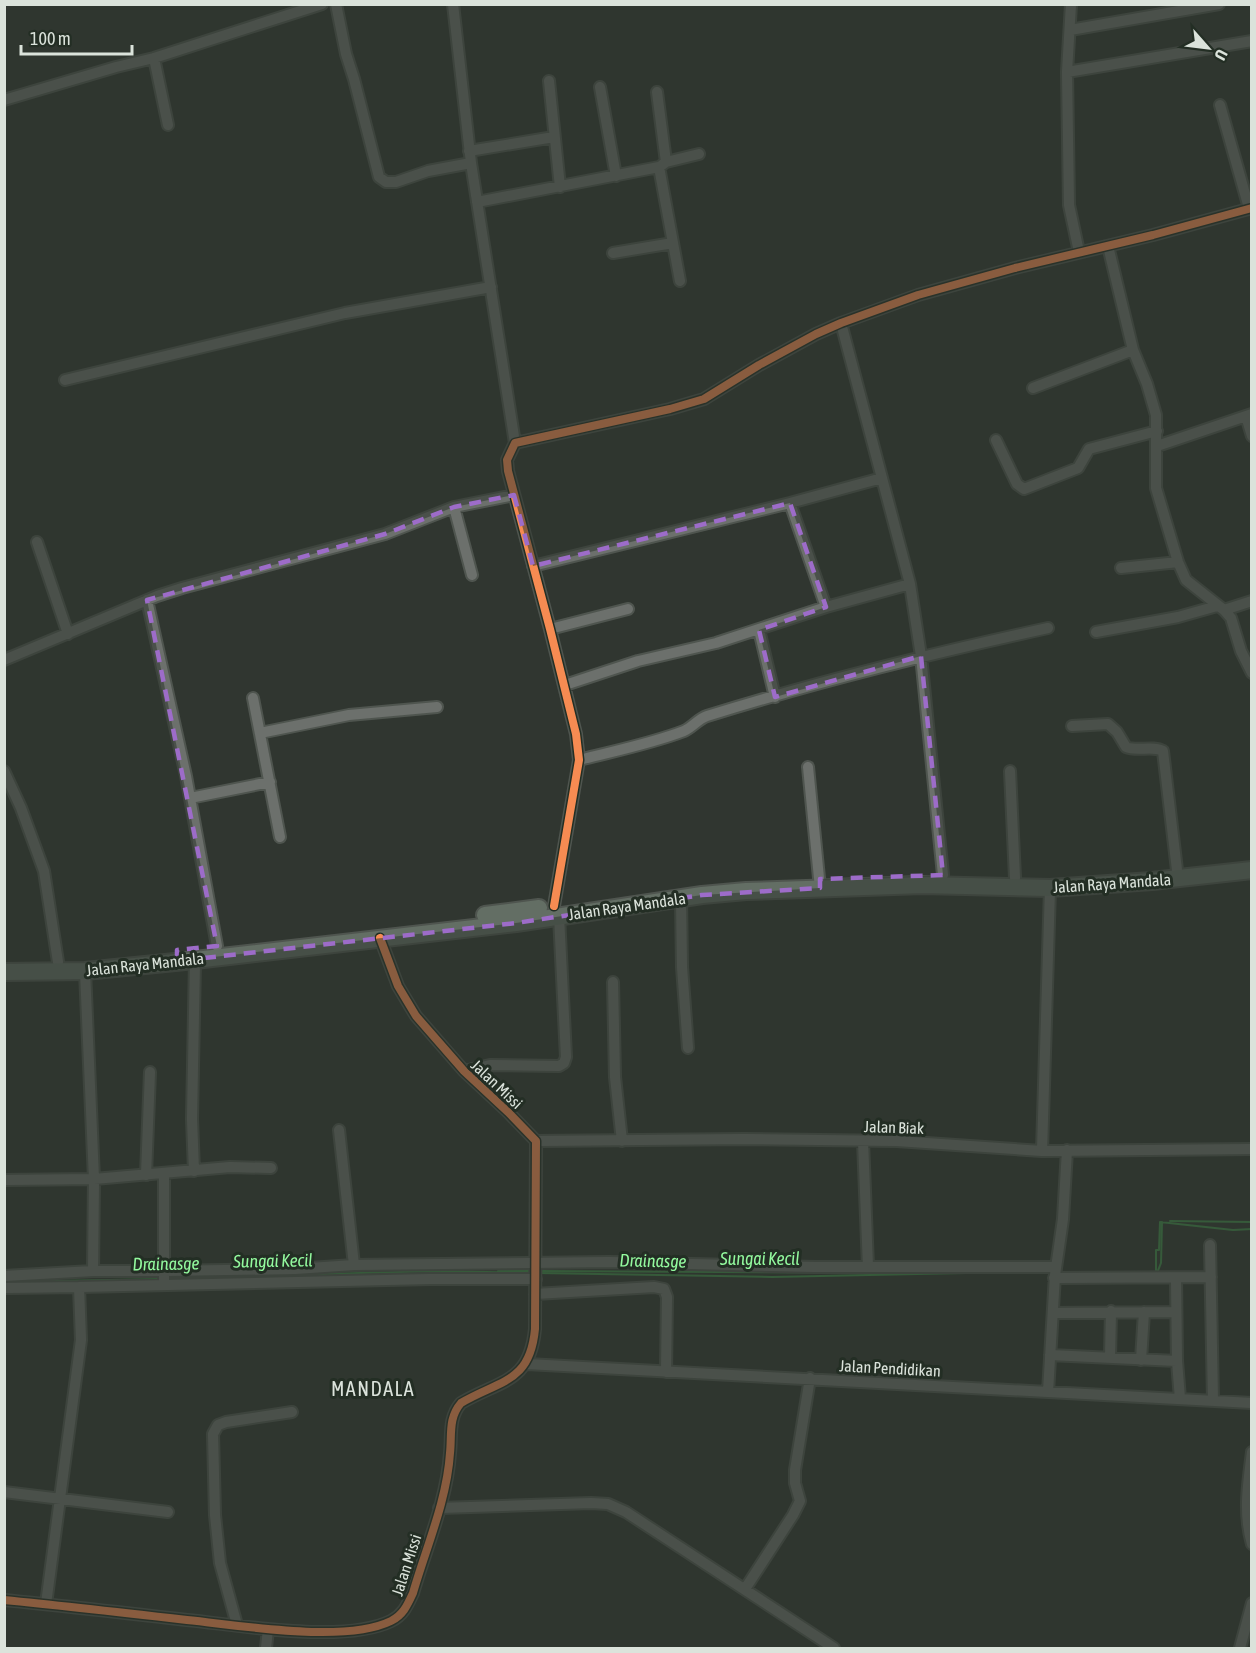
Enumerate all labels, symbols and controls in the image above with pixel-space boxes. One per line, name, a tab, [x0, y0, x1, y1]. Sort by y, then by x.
scale bar	[21, 18, 132, 56]
north arrow	[1178, 18, 1238, 78]
text: 100 m	[30, 28, 71, 49]
text: U	[1211, 47, 1231, 63]
street label: Jalan Raya Mandala	[1052, 870, 1172, 897]
street label: Jalan Raya Mandala	[567, 889, 687, 924]
street label: Jalan Raya Mandala	[85, 949, 205, 980]
street label: Jalan Missi	[468, 1056, 526, 1112]
street label: Jalan Biak	[864, 1117, 924, 1137]
water label: Sungai Kecil	[719, 1248, 800, 1269]
water label: Sungai Kecil	[232, 1249, 313, 1272]
water label: Drainasge	[619, 1249, 687, 1272]
water label: Drainasge	[132, 1252, 200, 1275]
street label: Jalan Pendidikan	[839, 1356, 941, 1380]
district label: MANDALA	[331, 1377, 415, 1400]
street label: Jalan Missi	[388, 1532, 424, 1598]

